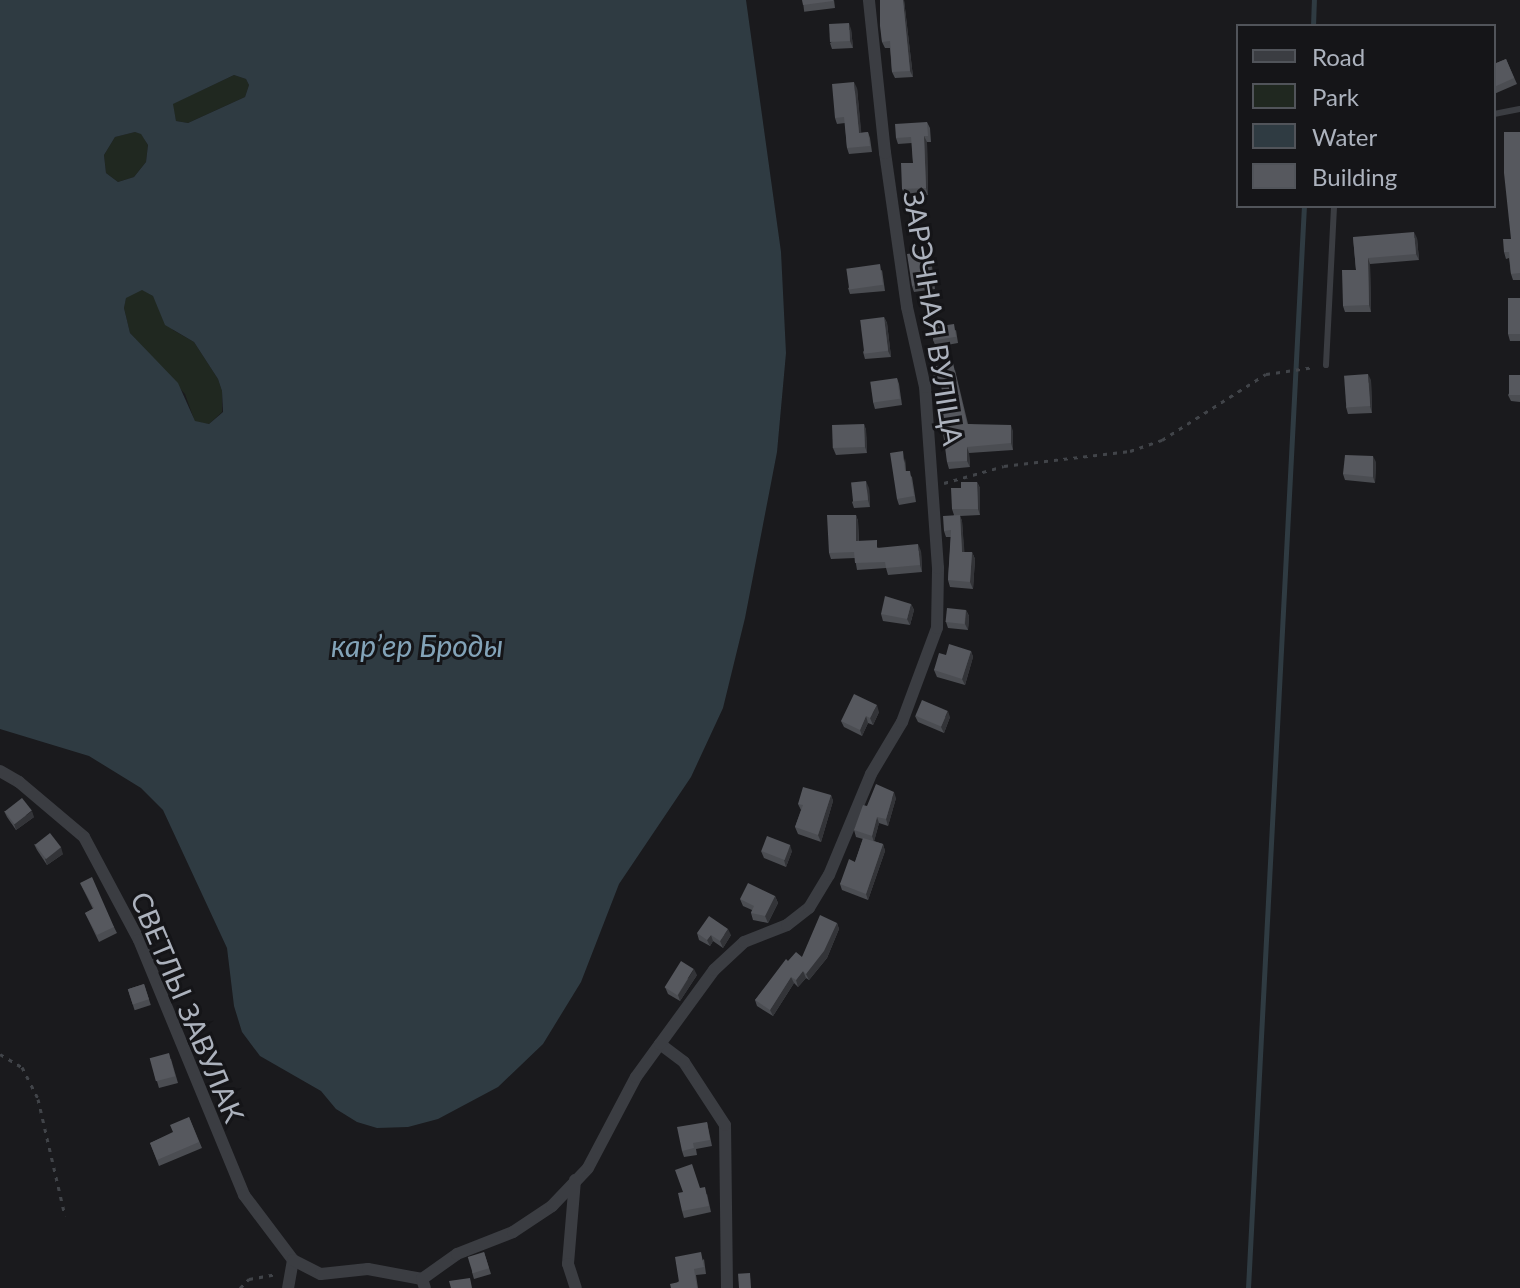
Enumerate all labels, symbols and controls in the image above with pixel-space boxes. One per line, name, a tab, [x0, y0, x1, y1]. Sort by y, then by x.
legend	[1236, 24, 1496, 208]
text: Road	[1312, 42, 1365, 71]
text: Park	[1312, 82, 1359, 111]
text: Water	[1312, 122, 1377, 151]
text: Building	[1312, 162, 1397, 191]
street label: ЗАРЭЧНАЯ ВУЛІЦА	[897, 188, 971, 448]
water label: карʼер Броды	[331, 627, 503, 663]
street label: СВЕТЛЫ ЗАВУЛАК	[124, 887, 252, 1127]

